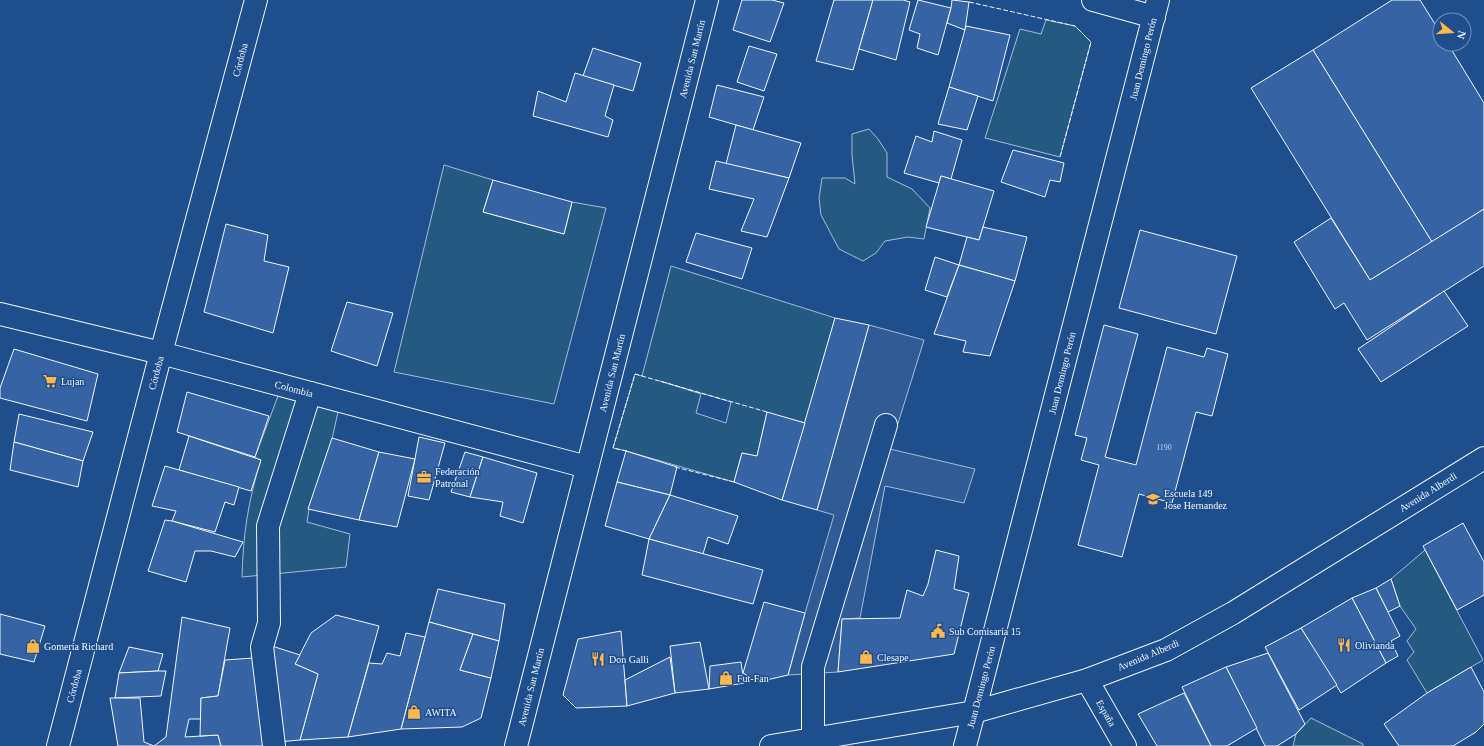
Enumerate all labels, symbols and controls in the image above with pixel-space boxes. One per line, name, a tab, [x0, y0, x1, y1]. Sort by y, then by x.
north arrow	[1432, 12, 1472, 52]
street label: Juan Domingo Perón	[1127, 17, 1159, 101]
street label: Avenida San Martín	[677, 19, 707, 99]
text: N	[1455, 29, 1468, 41]
street label: Córdoba	[230, 41, 250, 78]
street label: Juan Domingo Perón	[1046, 331, 1078, 415]
street label: Avenida San Martín	[597, 333, 627, 413]
street label: Córdoba	[146, 354, 166, 391]
supermarket icon: Lujan	[42, 373, 58, 389]
place label: Lujan	[61, 376, 84, 387]
street label: Colombia	[274, 379, 315, 400]
house number: 1190	[1156, 443, 1172, 452]
place label: Federación Patronal	[435, 466, 479, 489]
office icon: Federación Patronal	[416, 469, 432, 485]
street label: Avenida Alberdi	[1397, 470, 1459, 514]
place label: Escuela 149 Jose Hernandez	[1164, 488, 1228, 511]
school or university icon: Escuela 149 Jose Hernandez	[1145, 491, 1161, 507]
public building icon: Sub Comisaría 15	[930, 623, 946, 639]
place label: Sub Comisaría 15	[949, 626, 1021, 637]
street label: Avenida Alberdi	[1116, 637, 1181, 673]
restaurant icon: Olivianda	[1336, 637, 1352, 653]
shop icon: Gomería Richard	[25, 638, 41, 654]
place label: Olivianda	[1355, 640, 1395, 651]
place label: Gomería Richard	[44, 641, 113, 652]
street label: Juan Domingo Perón	[965, 645, 997, 729]
street label: Avenida San Martín	[516, 647, 546, 727]
shop icon: Clesape	[858, 649, 874, 665]
restaurant icon: Don Galli	[590, 651, 606, 667]
place label: Clesape	[877, 652, 909, 663]
place label: Don Galli	[609, 654, 649, 665]
street label: Córdoba	[64, 667, 84, 704]
shop icon: Fut-Fan	[718, 670, 734, 686]
place label: Fut-Fan	[737, 673, 769, 684]
street label: España	[1094, 698, 1118, 729]
shop icon: AWITA	[406, 704, 422, 720]
place label: AWITA	[425, 707, 457, 718]

